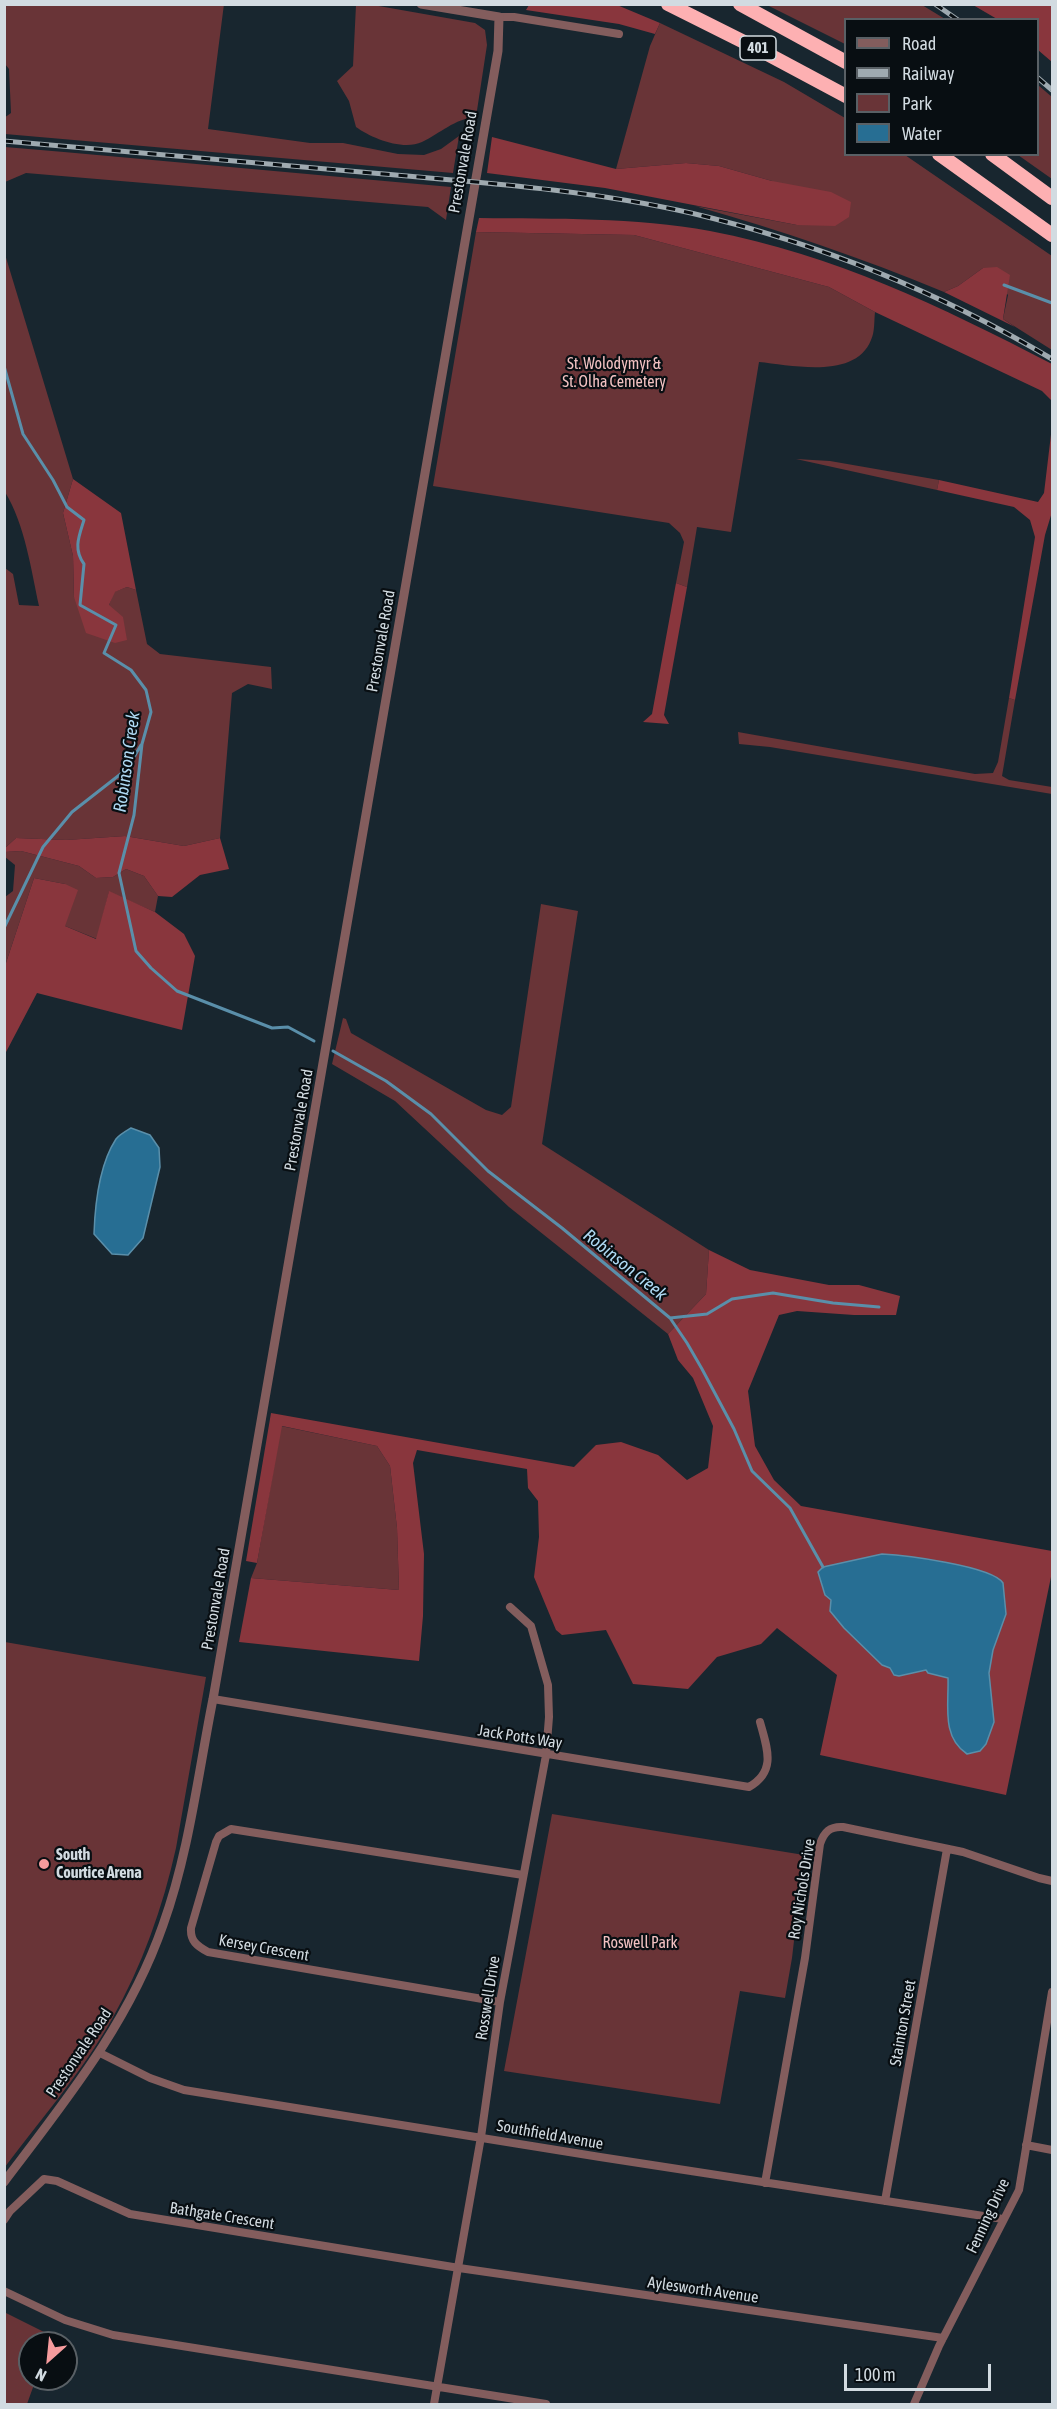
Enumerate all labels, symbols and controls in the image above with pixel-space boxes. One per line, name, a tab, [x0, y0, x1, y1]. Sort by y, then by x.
legend	[844, 18, 1039, 156]
text: Road	[902, 33, 936, 54]
road number: 401	[740, 36, 776, 60]
text: Railway	[902, 63, 954, 84]
text: Park	[902, 93, 932, 114]
street label: Prestonvale Road	[445, 110, 481, 214]
text: Water	[902, 123, 941, 144]
park label: St. Wolodymyr & St. Olha Cemetery	[562, 354, 666, 392]
street label: Prestonvale Road	[363, 589, 399, 693]
water label: Robinson Creek	[109, 710, 145, 814]
street label: Prestonvale Road	[281, 1068, 317, 1172]
water label: Robinson Creek	[579, 1225, 671, 1305]
street label: Prestonvale Road	[198, 1547, 234, 1651]
street label: Jack Potts Way	[476, 1721, 564, 1753]
street label: Roy Nichols Drive	[785, 1837, 819, 1941]
place label: South Courtice Arena	[56, 1845, 142, 1883]
marker: South Courtice Arena	[37, 1857, 51, 1871]
street label: Kersey Crescent	[217, 1931, 311, 1965]
park label: Roswell Park	[602, 1933, 678, 1953]
street label: Rosswell Drive	[472, 1954, 504, 2042]
street label: Stainton Street	[886, 1978, 920, 2068]
street label: Prestonvale Road	[42, 2005, 116, 2101]
street label: Southfield Avenue	[495, 2116, 605, 2154]
street label: Fenning Drive	[962, 2175, 1014, 2257]
street label: Bathgate Crescent	[168, 2198, 276, 2234]
street label: Aylesworth Avenue	[646, 2273, 760, 2307]
north arrow	[18, 2331, 78, 2391]
scale bar	[847, 2352, 994, 2390]
text: 100 m	[855, 2364, 896, 2385]
text: N	[32, 2365, 49, 2385]

